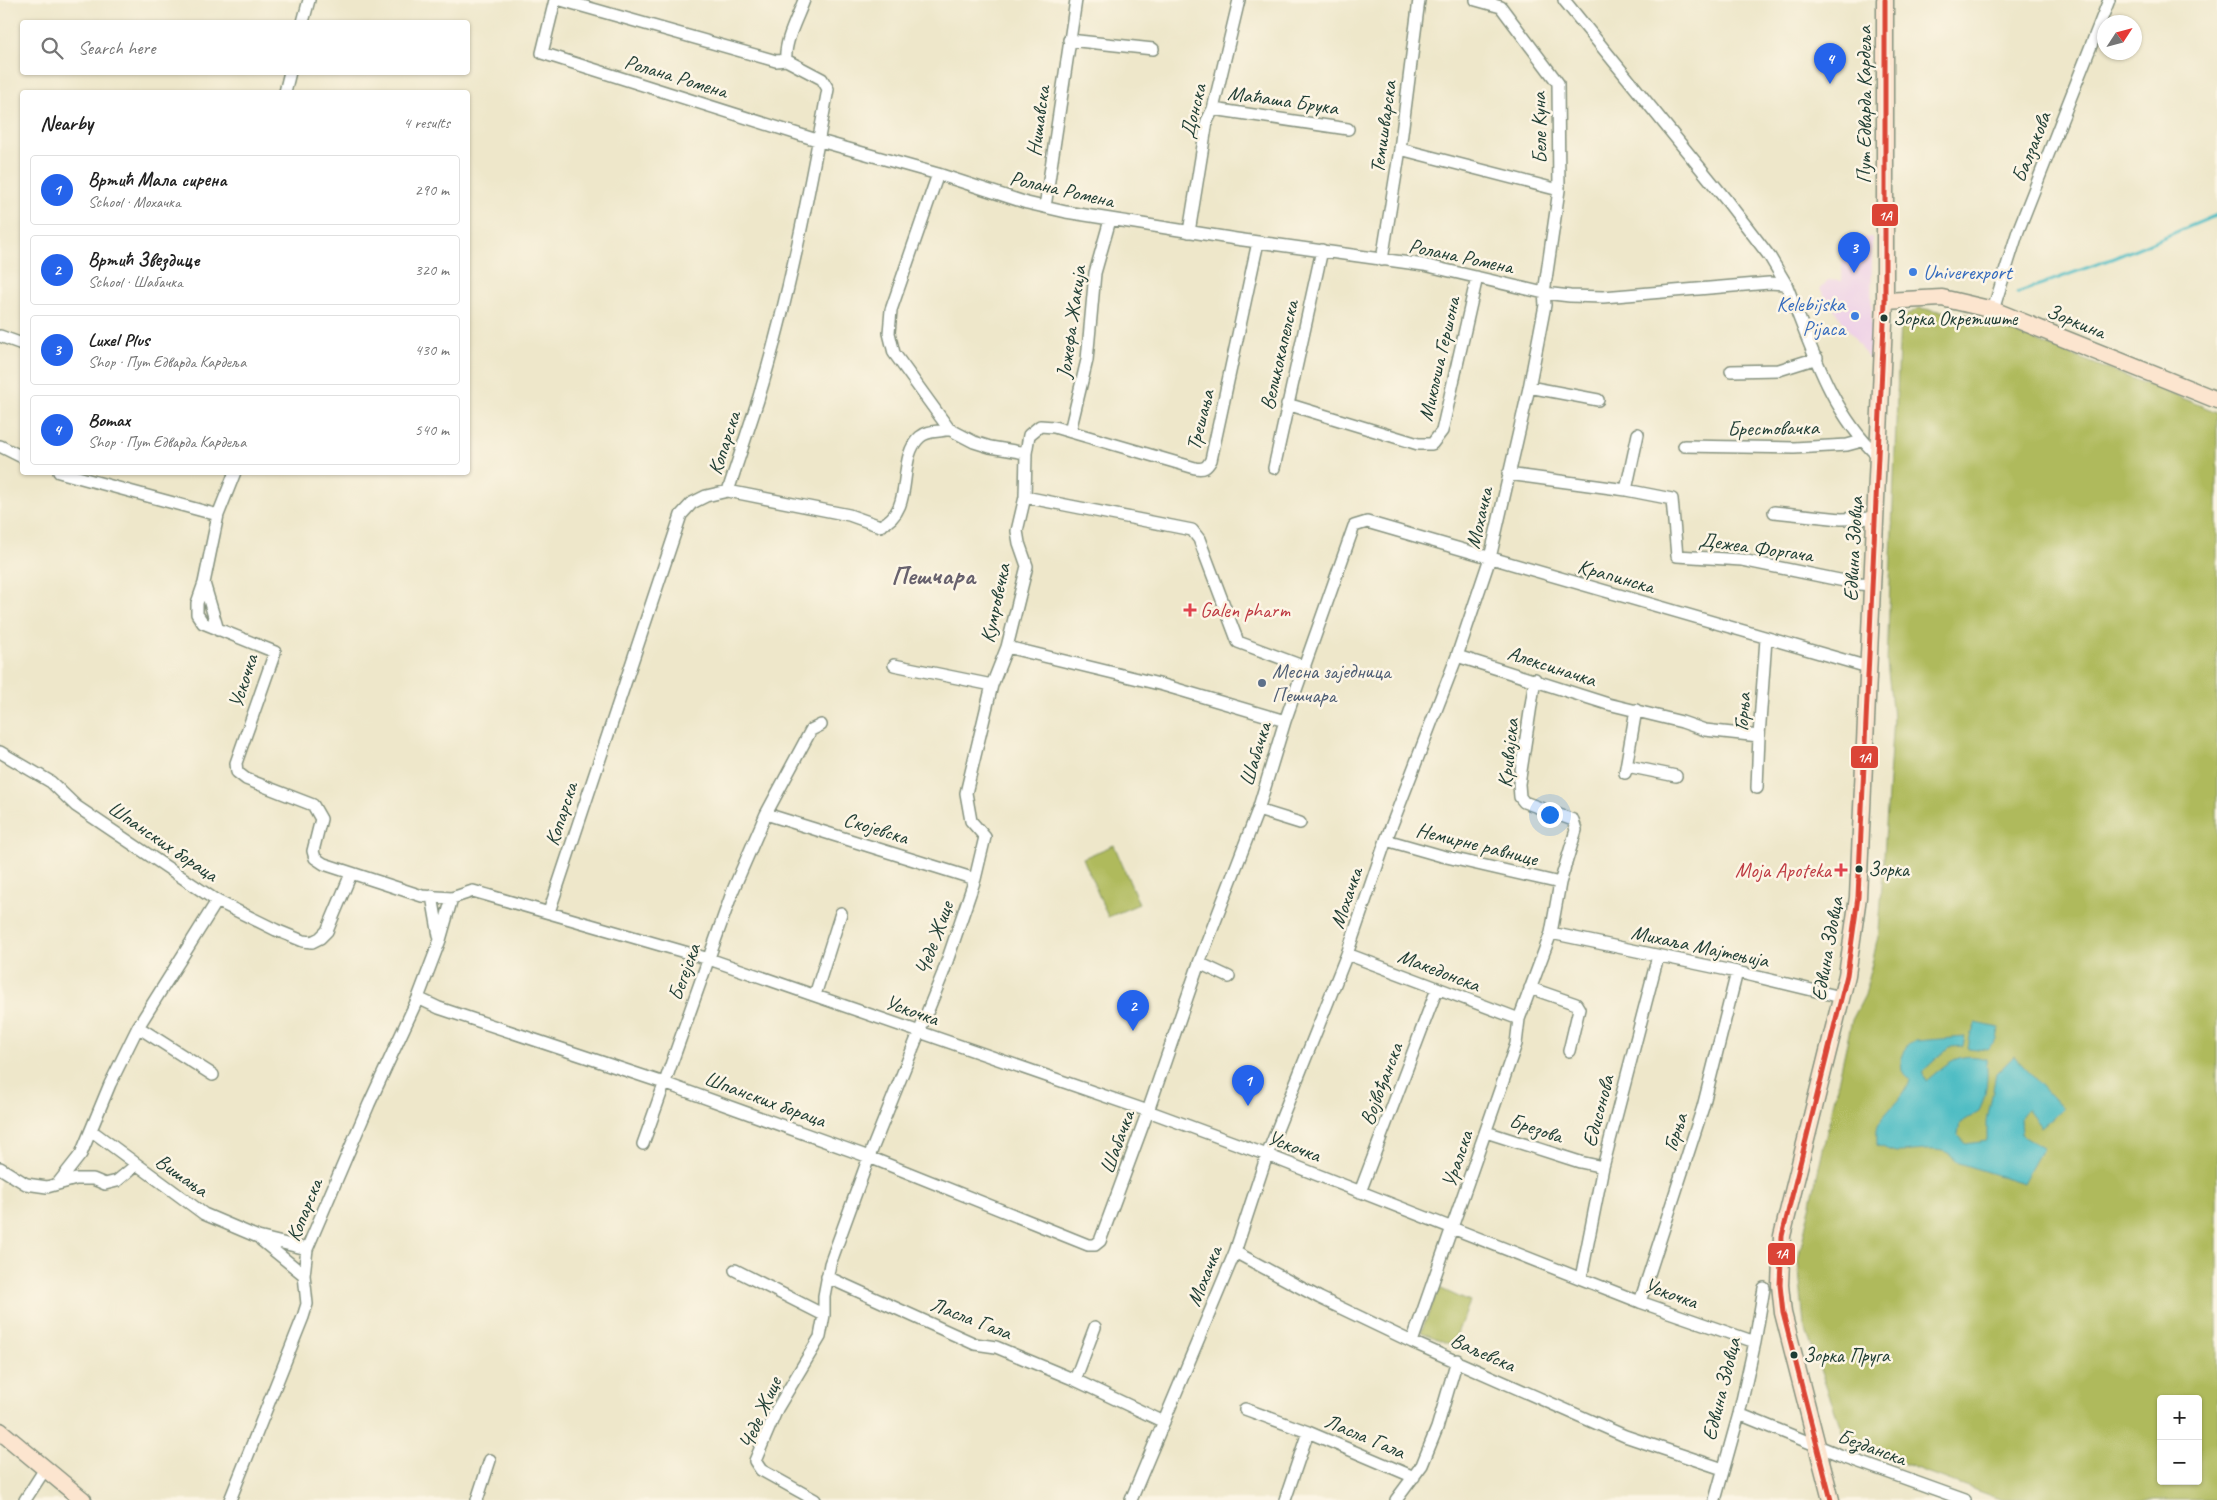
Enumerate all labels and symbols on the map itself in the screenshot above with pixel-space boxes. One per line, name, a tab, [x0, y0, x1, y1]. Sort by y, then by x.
north arrow	[2097, 15, 2142, 60]
street label: Пут Едварда Кардеља	[1851, 24, 1877, 184]
pin: 4	[1814, 43, 1846, 84]
street label: Ролана Ромена	[622, 48, 733, 105]
street label: Темишварска	[1364, 77, 1403, 175]
street label: Маћаша Брука	[1226, 79, 1342, 121]
street label: Донска	[1174, 80, 1213, 141]
street label: Нишавска	[1020, 82, 1056, 158]
street label: Беле Куна	[1525, 90, 1553, 164]
street label: Балзакова	[2005, 106, 2057, 186]
street label: Ролана Ромена	[1007, 164, 1119, 214]
line badge: 1A	[1871, 203, 1899, 227]
text: 1A	[1878, 207, 1893, 224]
street label: Ролана Ромена	[1406, 232, 1518, 280]
pin: 3	[1838, 232, 1870, 273]
place label: Univerexport	[1923, 259, 2014, 285]
street label: Јожефа Жакија	[1050, 262, 1092, 381]
marker: Univerexport	[1907, 266, 1919, 278]
place label: Kelebijska Pijaca	[1777, 291, 1847, 341]
street label: Миклоша Гершона	[1412, 292, 1466, 424]
street label: Великокапелска	[1254, 295, 1305, 412]
street label: Зоркина	[2043, 298, 2111, 345]
place label: Зорка Окретиште	[1893, 306, 2019, 331]
marker: Kelebijska Pijaca	[1849, 310, 1861, 322]
marker: Зорка Окретиште	[1879, 313, 1889, 323]
street label: Трешања	[1180, 385, 1220, 453]
street label: Копарска	[702, 406, 747, 478]
street label: Брестовачка	[1727, 414, 1821, 442]
street label: Мохачка	[1459, 482, 1499, 551]
street label: Едвина Здовца	[1837, 494, 1869, 602]
street label: Дежеа Форгача	[1697, 526, 1817, 568]
street label: Крапинска	[1575, 553, 1659, 600]
district label: Пешчара	[891, 559, 977, 592]
street label: Кумровечка	[974, 559, 1016, 645]
place label: Galen pharm	[1200, 597, 1291, 623]
marker: Galen pharm	[1184, 604, 1196, 616]
street label: Алексиначка	[1505, 640, 1601, 693]
street label: Ускочка	[222, 649, 264, 711]
place label: Месна заједница Пешчара	[1272, 658, 1393, 708]
marker: Месна заједница Пешчара	[1256, 677, 1268, 689]
street label: Горња	[1728, 690, 1756, 732]
street label: Кривајска	[1491, 715, 1525, 789]
street label: Шабачка	[1233, 717, 1278, 789]
line badge: 1A	[1850, 745, 1879, 769]
text: 1A	[1857, 749, 1872, 766]
street label: Копарска	[539, 777, 584, 849]
street label: Шпанских бораца	[103, 795, 224, 888]
your location	[1537, 802, 1563, 828]
street label: Скојевска	[841, 806, 913, 851]
street label: Немирне равнице	[1414, 816, 1542, 872]
place label: Moja Apoteka	[1735, 857, 1833, 883]
place label: Зорка	[1868, 857, 1911, 882]
street label: Мохачка	[1324, 862, 1369, 932]
marker: Moja Apoteka	[1835, 864, 1847, 876]
marker: Зорка	[1854, 864, 1864, 874]
street label: Едвина Здовца	[1805, 893, 1849, 1003]
street label: Чеде Жице	[909, 896, 960, 978]
street label: Михаља Мајтењија	[1629, 919, 1773, 974]
street label: Бегејска	[662, 938, 707, 1004]
street label: Македонска	[1394, 942, 1485, 998]
street label: Ускочка	[882, 988, 944, 1032]
pin: 2	[1117, 990, 1149, 1031]
street label: Војвођанска	[1353, 1038, 1409, 1129]
street label: Шпанских бораца	[701, 1065, 831, 1133]
pin: 1	[1232, 1065, 1264, 1106]
street label: Едисонова	[1576, 1071, 1620, 1150]
street label: Шабачка	[1094, 1105, 1141, 1177]
street label: Брезова	[1506, 1107, 1568, 1150]
street label: Горња	[1657, 1108, 1694, 1154]
street label: Ускочка	[1264, 1124, 1326, 1169]
street label: Уралска	[1435, 1126, 1479, 1191]
street label: Вишања	[151, 1148, 215, 1203]
street label: Копарска	[280, 1173, 329, 1245]
street label: Мохачка	[1180, 1240, 1229, 1310]
line badge: 1A	[1767, 1242, 1796, 1266]
text: 1A	[1774, 1245, 1789, 1262]
street label: Ускочка	[1641, 1271, 1703, 1315]
street label: Ласла Гала	[927, 1291, 1017, 1346]
street label: Ваљевска	[1447, 1326, 1521, 1378]
street label: Едвина Здовца	[1696, 1333, 1747, 1443]
place label: Зорка Пруга	[1803, 1343, 1891, 1368]
marker: Зорка Пруга	[1789, 1350, 1799, 1360]
street label: Чеде Жице	[733, 1371, 788, 1453]
street label: Ласла Гала	[1321, 1408, 1411, 1465]
street label: Безданска	[1834, 1423, 1912, 1473]

